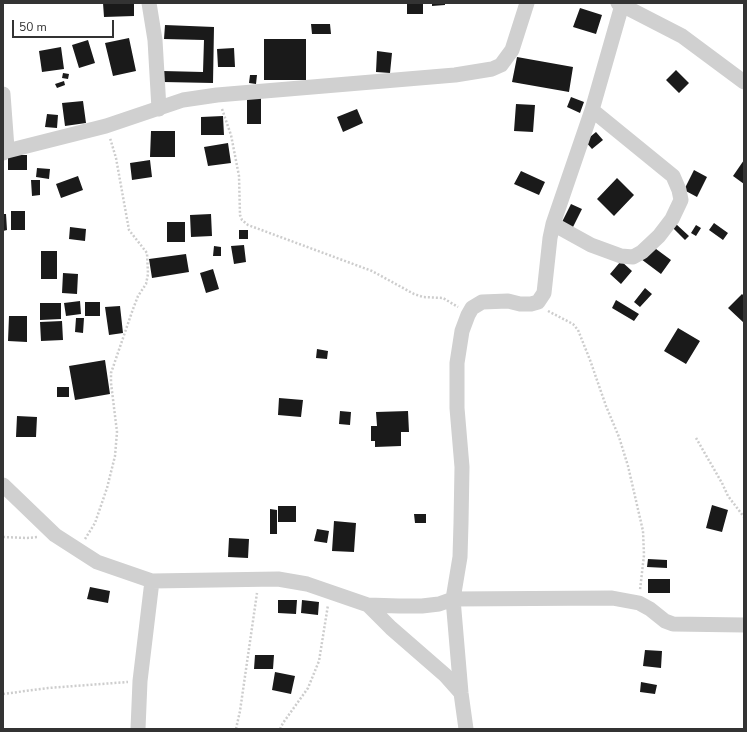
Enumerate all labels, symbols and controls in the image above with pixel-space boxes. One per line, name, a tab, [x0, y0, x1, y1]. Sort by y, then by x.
scale bar	[14, 12, 116, 38]
text: 50 m	[19, 19, 47, 35]

